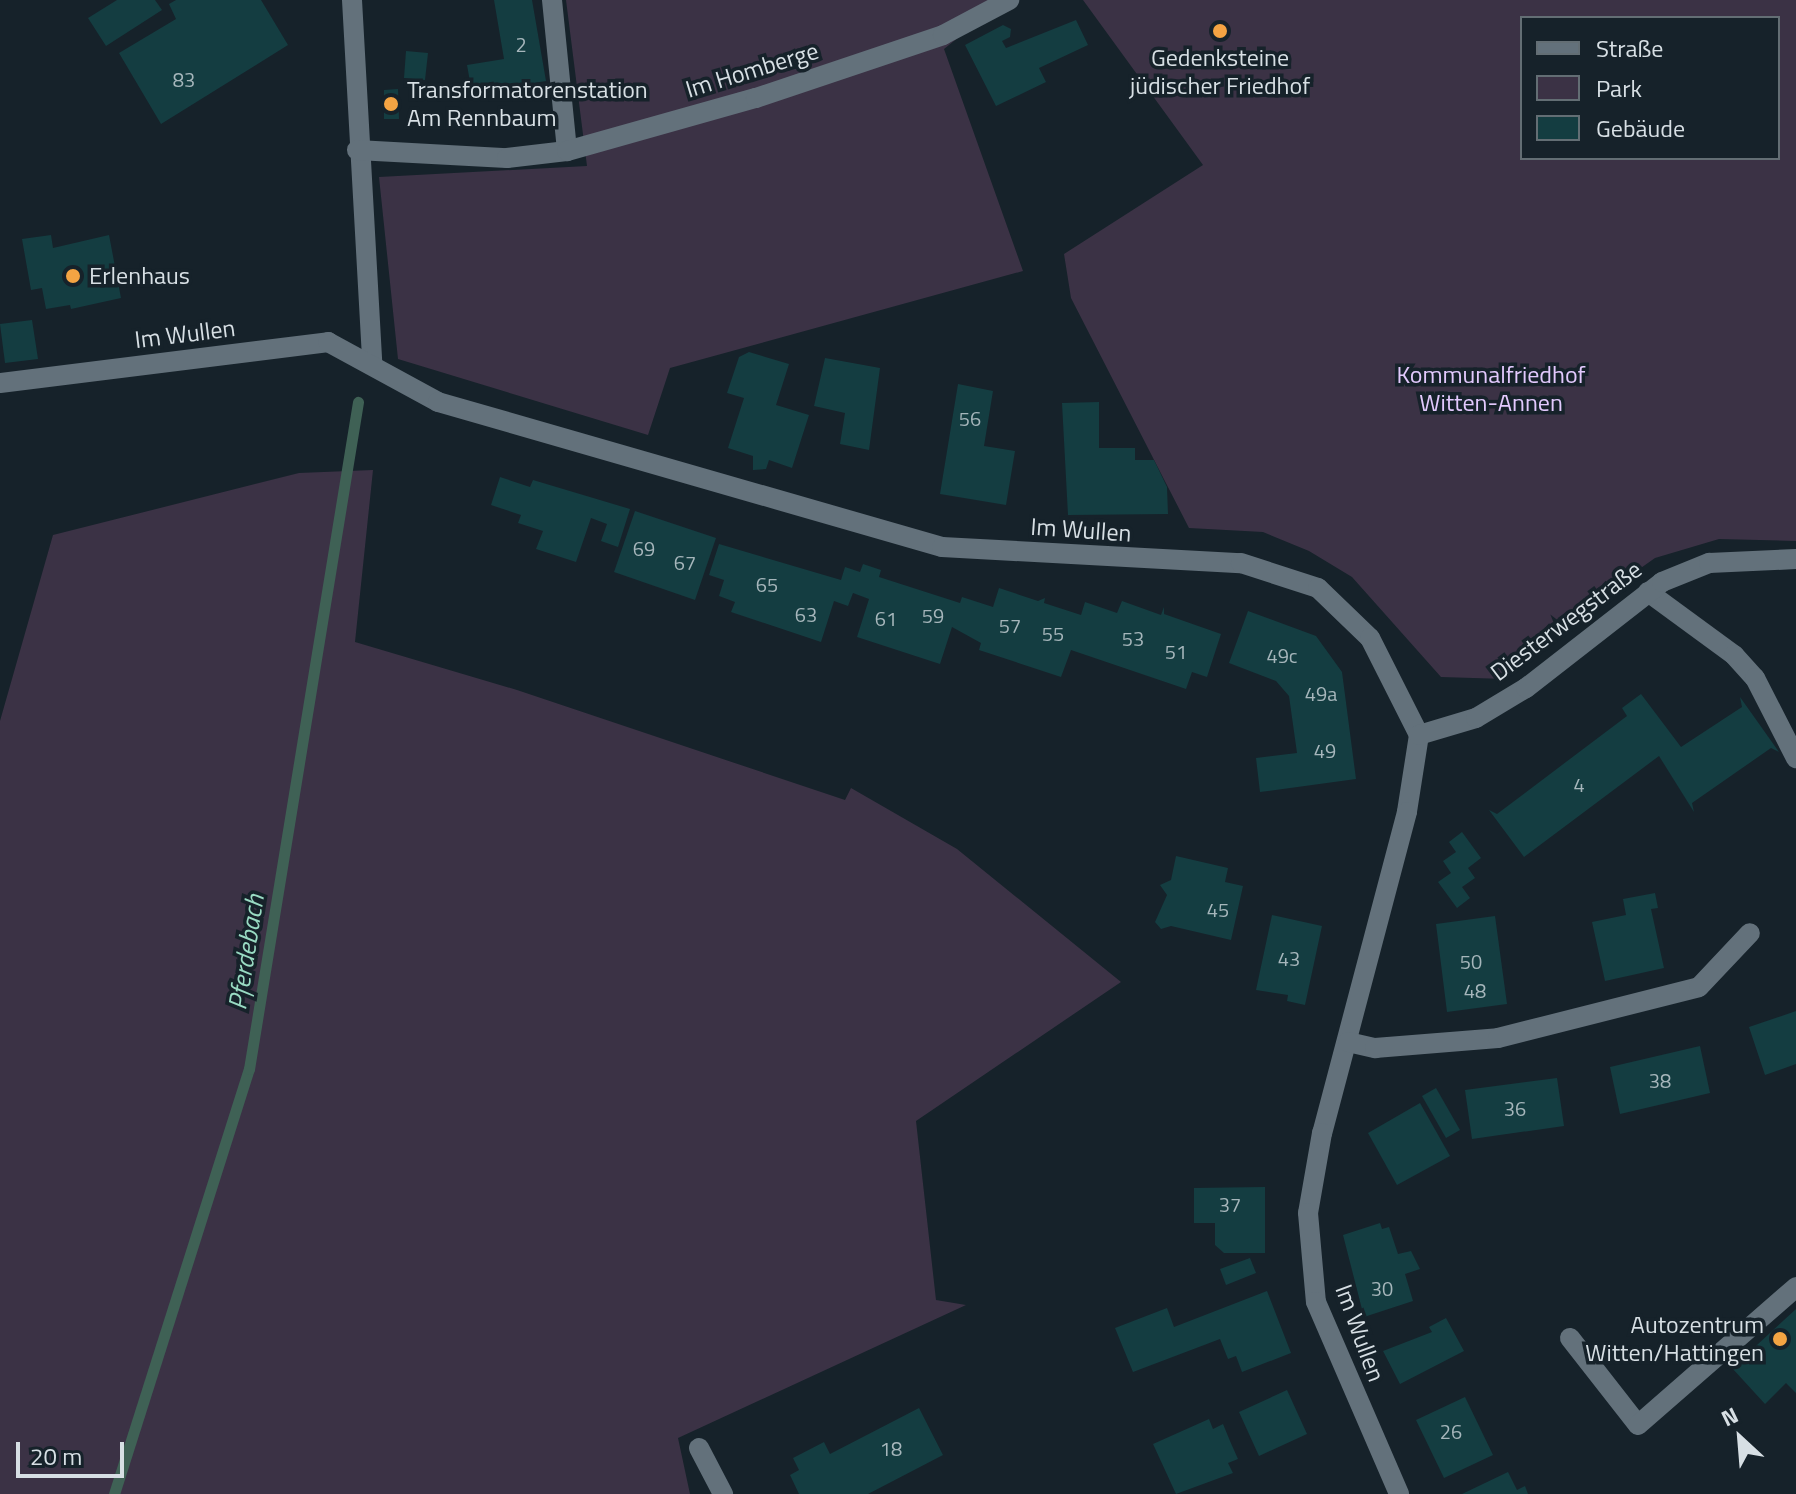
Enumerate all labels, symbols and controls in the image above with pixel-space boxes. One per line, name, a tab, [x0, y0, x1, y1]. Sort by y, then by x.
legend	[1520, 16, 1780, 160]
marker: Gedenksteine jüdischer Friedhof	[1211, 22, 1229, 40]
text: Straße	[1596, 30, 1663, 66]
house number: 2	[515, 32, 527, 56]
street label: Im Homberge	[682, 36, 822, 104]
place label: Gedenksteine jüdischer Friedhof	[1130, 44, 1310, 100]
house number: 83	[173, 67, 195, 91]
text: Park	[1596, 70, 1642, 106]
place label: Transformatorenstation Am Rennbaum	[407, 76, 648, 132]
marker: Transformatorenstation Am Rennbaum	[382, 95, 400, 113]
text: Gebäude	[1596, 110, 1685, 146]
place label: Erlenhaus	[89, 262, 190, 290]
marker: Erlenhaus	[64, 267, 82, 285]
street label: Im Wullen	[133, 314, 237, 354]
park label: Kommunalfriedhof Witten-Annen	[1396, 361, 1586, 417]
house number: 56	[959, 406, 981, 430]
street label: Im Wullen	[1030, 512, 1132, 548]
house number: 69	[633, 536, 655, 560]
house number: 67	[674, 550, 696, 574]
street label: Diesterwegstraße	[1485, 555, 1647, 687]
house number: 65	[756, 572, 778, 596]
house number: 63	[795, 602, 817, 626]
house number: 59	[922, 603, 944, 627]
house number: 61	[875, 606, 897, 630]
house number: 57	[999, 613, 1021, 637]
house number: 55	[1042, 621, 1064, 645]
house number: 53	[1122, 626, 1144, 650]
house number: 51	[1165, 639, 1187, 663]
house number: 49c	[1266, 643, 1298, 667]
house number: 49a	[1305, 681, 1337, 705]
house number: 49	[1314, 738, 1336, 762]
house number: 4	[1573, 772, 1585, 796]
water label: Pferdebach	[221, 892, 271, 1012]
house number: 45	[1207, 897, 1229, 921]
house number: 43	[1278, 946, 1300, 970]
house number: 50	[1460, 949, 1482, 973]
house number: 48	[1464, 978, 1486, 1002]
house number: 38	[1649, 1068, 1671, 1092]
house number: 36	[1504, 1096, 1526, 1120]
house number: 37	[1219, 1192, 1241, 1216]
house number: 30	[1371, 1276, 1393, 1300]
street label: Im Wullen	[1329, 1281, 1391, 1385]
place label: Autozentrum Witten/Hattingen	[1585, 1311, 1764, 1367]
marker: Autozentrum Witten/Hattingen	[1771, 1330, 1789, 1348]
north arrow	[1700, 1398, 1780, 1478]
text: N	[1715, 1398, 1744, 1435]
house number: 26	[1440, 1419, 1462, 1443]
scale bar	[20, 1426, 128, 1476]
house number: 18	[880, 1436, 902, 1460]
text: 20 m	[30, 1438, 82, 1474]

